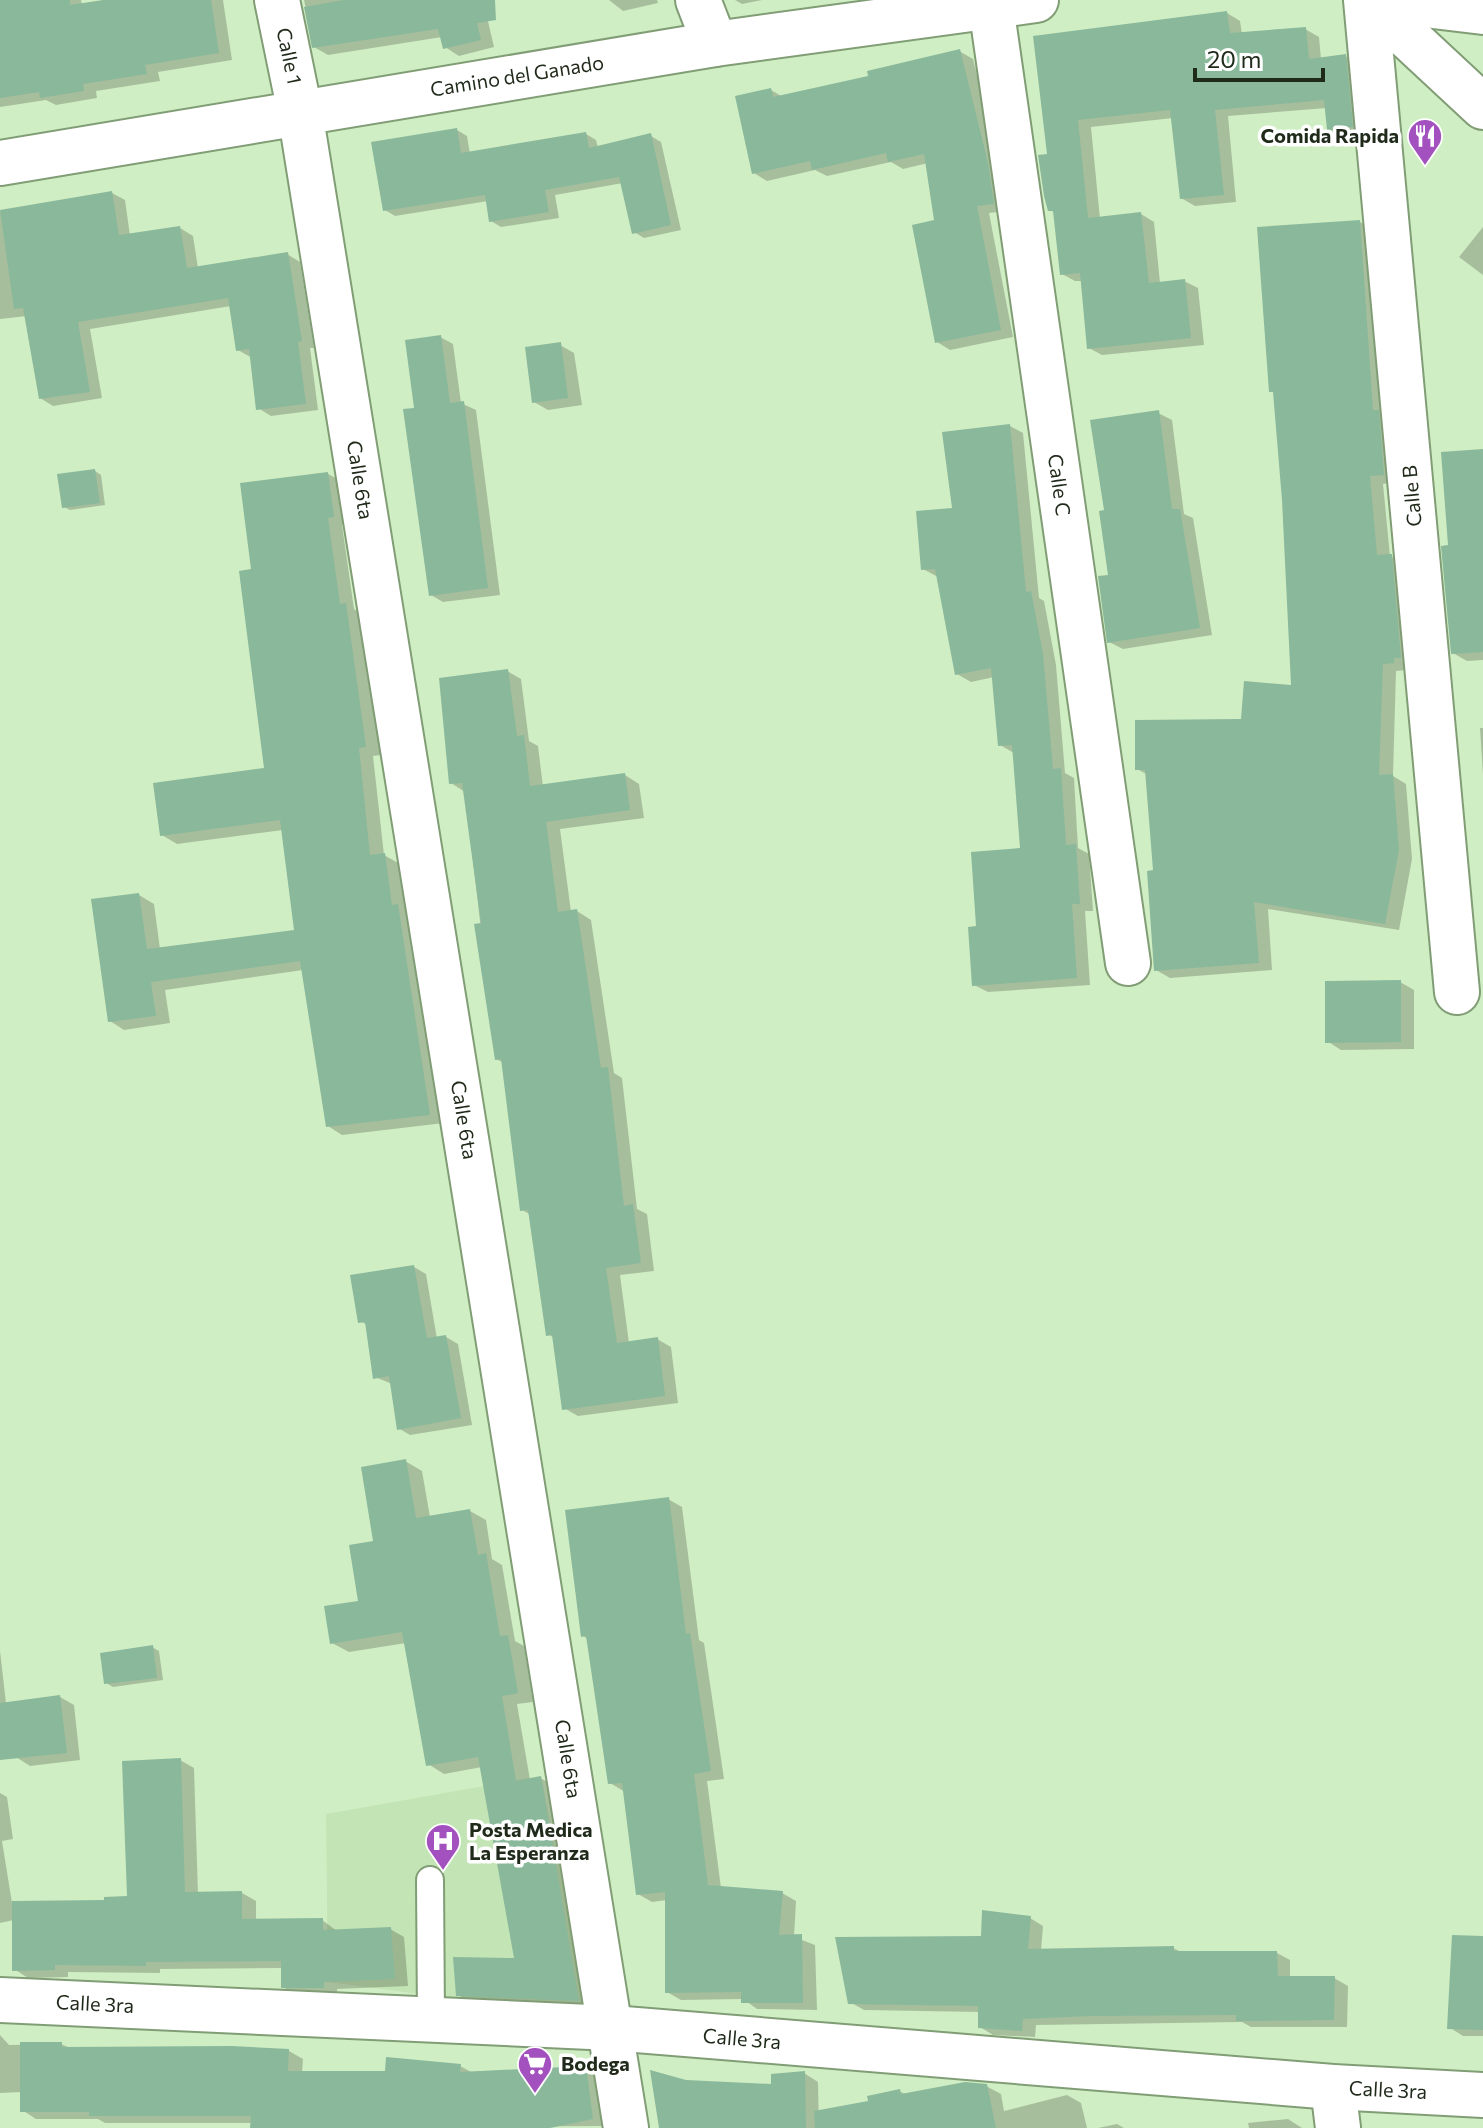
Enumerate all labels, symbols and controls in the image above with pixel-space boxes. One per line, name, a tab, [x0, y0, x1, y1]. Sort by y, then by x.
street label: Calle 1	[272, 25, 308, 86]
scale bar	[1195, 32, 1323, 82]
text: 20 m	[1207, 44, 1261, 73]
street label: Camino del Ganado	[428, 49, 605, 101]
restaurant icon: Comida Rapida	[1406, 117, 1444, 167]
place label: Comida Rapida	[1260, 123, 1399, 147]
street label: Calle 6ta	[343, 439, 379, 521]
street label: Calle C	[1044, 452, 1076, 517]
street label: Calle B	[1396, 464, 1426, 528]
street label: Calle 6ta	[447, 1079, 483, 1161]
street label: Calle 6ta	[551, 1718, 587, 1800]
place label: Posta Medica La Esperanza	[469, 1817, 593, 1864]
hospital icon: Posta Medica La Esperanza	[424, 1822, 462, 1872]
street label: Calle 3ra	[55, 1989, 135, 2017]
street label: Calle 3ra	[702, 2023, 782, 2053]
supermarket icon: Bodega	[516, 2045, 554, 2095]
place label: Bodega	[561, 2051, 630, 2075]
street label: Calle 3ra	[1348, 2075, 1428, 2103]

